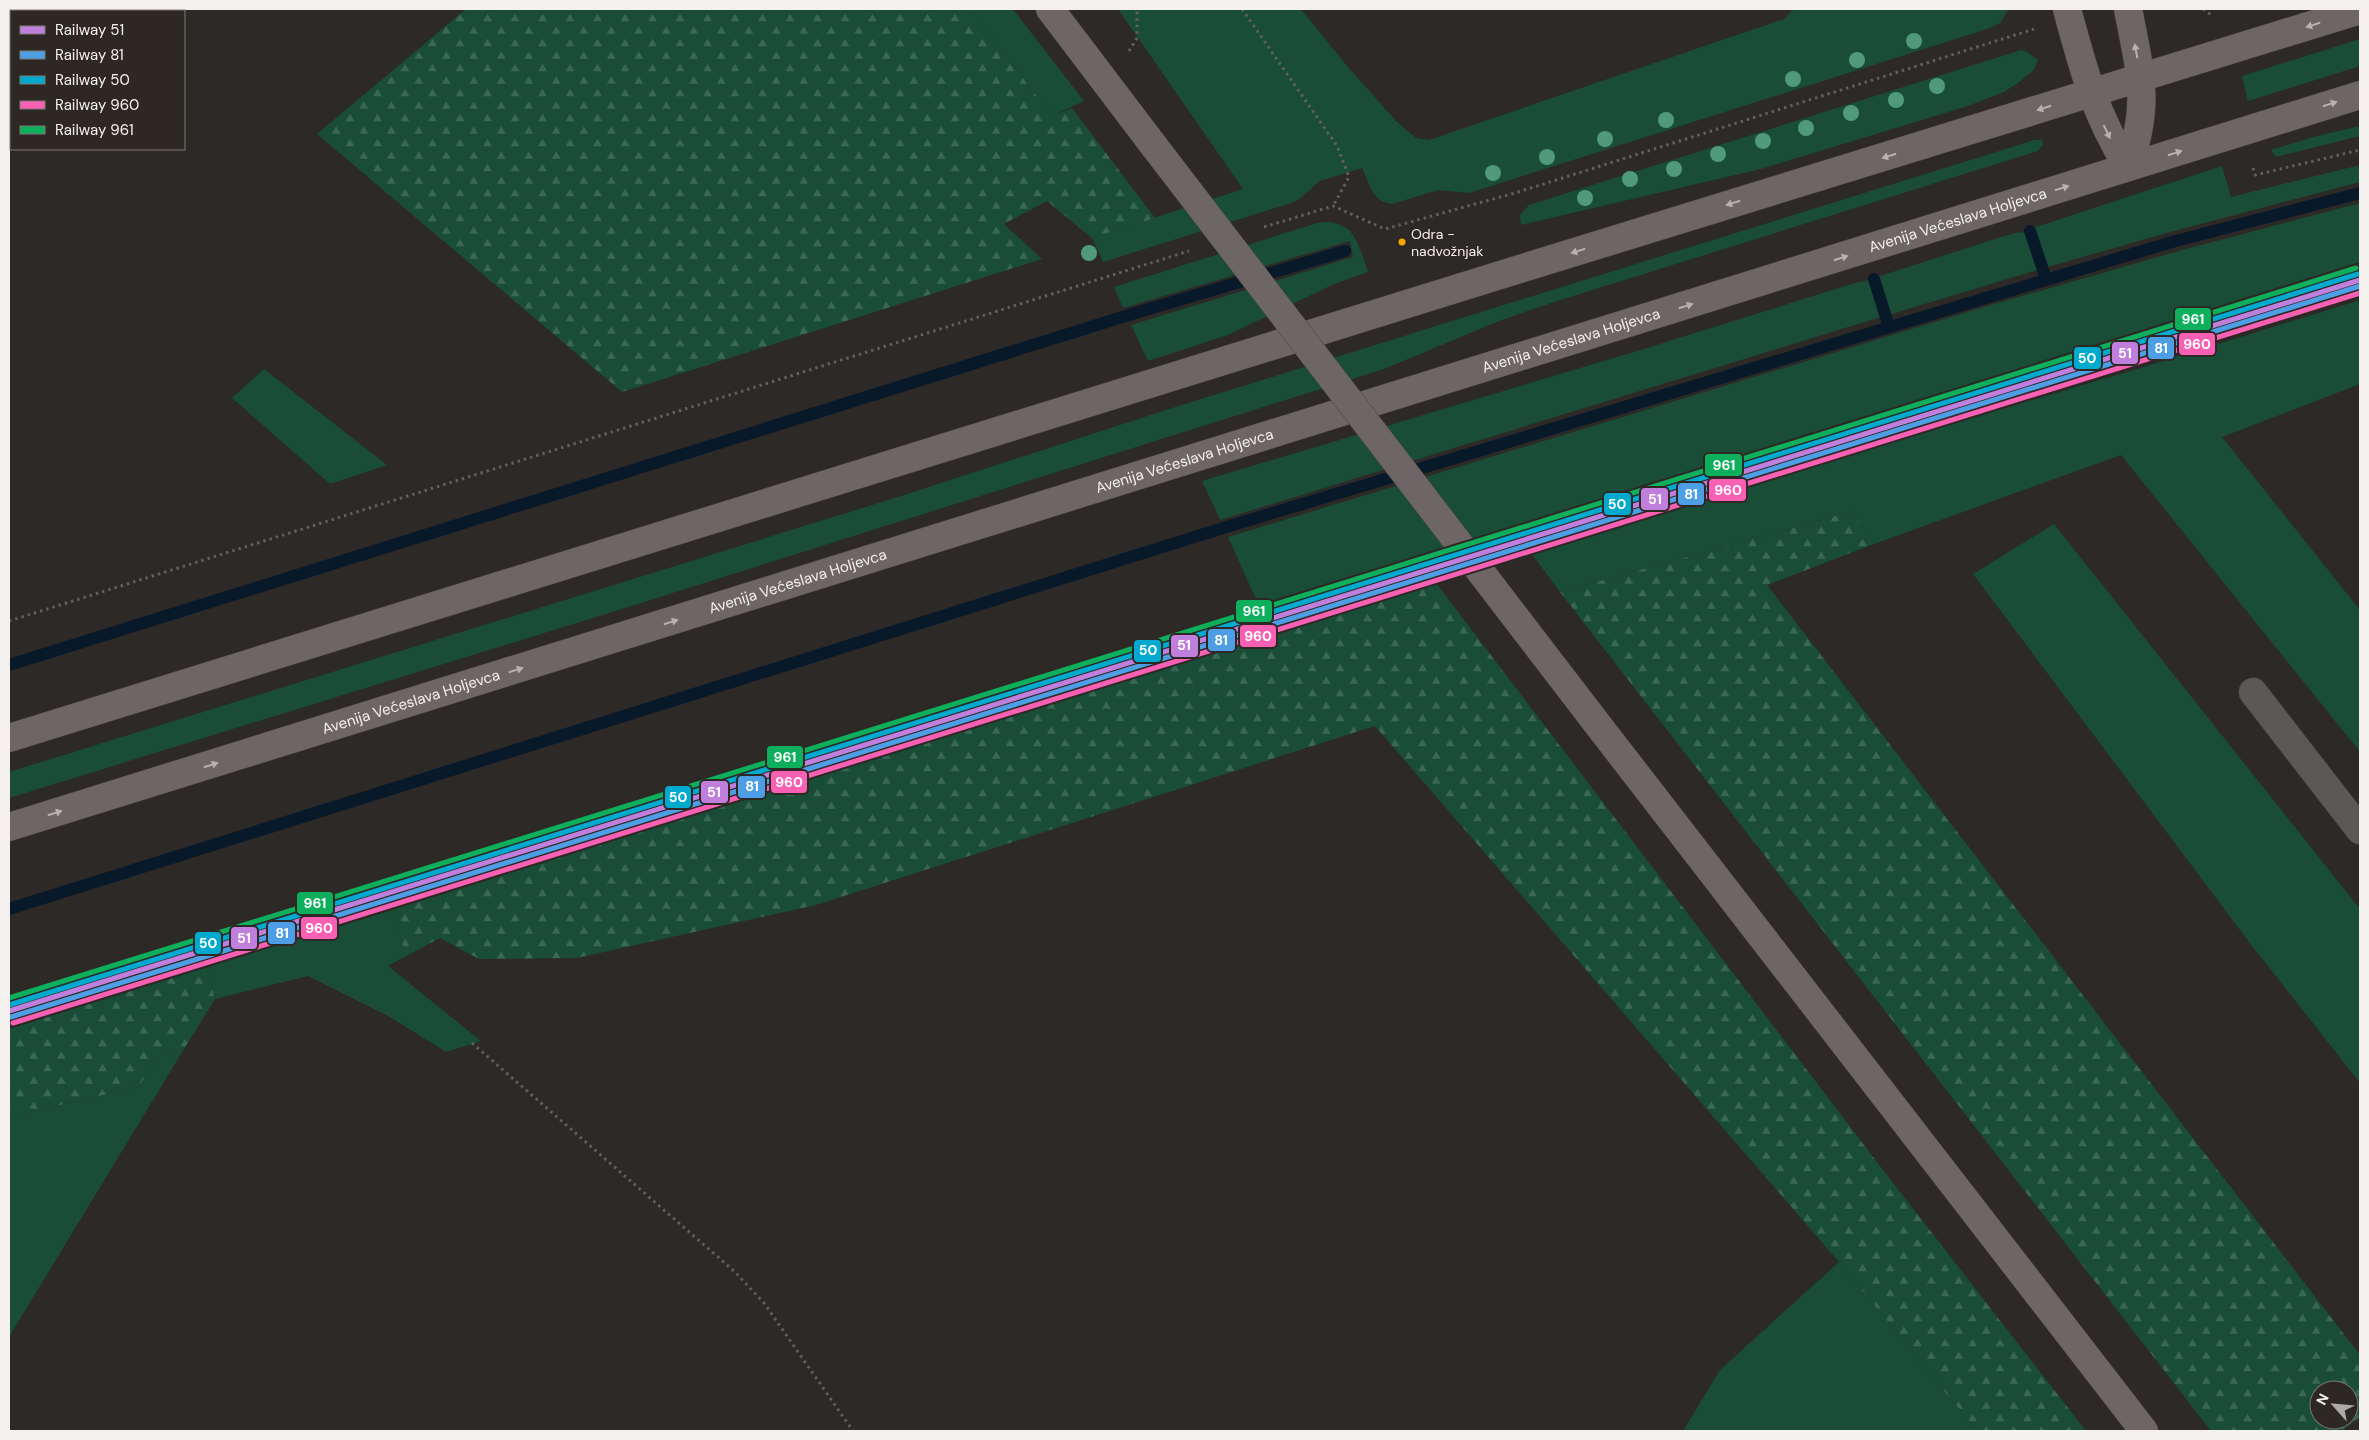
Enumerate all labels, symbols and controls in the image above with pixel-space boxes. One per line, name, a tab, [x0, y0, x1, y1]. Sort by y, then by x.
legend	[10, 10, 185, 150]
text: Railway 51	[55, 20, 124, 40]
one-way arrow	[2305, 21, 2320, 29]
one-way arrow	[2132, 43, 2140, 59]
text: Railway 81	[55, 45, 124, 65]
text: Railway 50	[55, 70, 130, 90]
text: Railway 960	[55, 95, 139, 115]
one-way arrow	[2323, 100, 2338, 108]
one-way arrow	[2037, 105, 2052, 112]
text: Railway 961	[55, 120, 134, 140]
one-way arrow	[2103, 125, 2111, 139]
one-way arrow	[2168, 148, 2183, 156]
one-way arrow	[1881, 152, 1896, 160]
street label: Avenija Većeslava Holjevca	[1866, 183, 2049, 257]
one-way arrow	[2055, 184, 2070, 191]
one-way arrow	[1726, 200, 1741, 208]
place label: Odra - nadvožnjak	[1411, 225, 1483, 260]
marker: Odra - nadvožnjak	[1397, 237, 1407, 247]
one-way arrow	[1570, 247, 1585, 255]
one-way arrow	[1833, 253, 1848, 261]
one-way arrow	[1678, 302, 1693, 310]
street label: Avenija Većeslava Holjevca	[1480, 304, 1662, 378]
line badge: 961	[2174, 307, 2212, 331]
text: 961	[2182, 310, 2204, 328]
line badge: 960	[2178, 332, 2216, 356]
text: 960	[2183, 335, 2211, 353]
line badge: 81	[2147, 336, 2175, 360]
text: 81	[2154, 339, 2168, 357]
line badge: 51	[2111, 341, 2139, 365]
text: 51	[2118, 344, 2132, 362]
line badge: 50	[2073, 346, 2102, 370]
text: 50	[2078, 349, 2096, 367]
street label: Avenija Većeslava Holjevca	[1093, 424, 1276, 498]
line badge: 961	[1704, 453, 1743, 477]
text: 961	[1713, 456, 1735, 474]
line badge: 960	[1708, 478, 1747, 502]
text: 960	[1714, 481, 1742, 499]
line badge: 81	[1677, 482, 1705, 506]
text: 81	[1684, 485, 1698, 503]
line badge: 51	[1640, 487, 1669, 511]
text: 51	[1648, 490, 1662, 508]
line badge: 50	[1603, 492, 1632, 516]
text: 50	[1608, 495, 1626, 513]
street label: Avenija Većeslava Holjevca	[706, 544, 889, 619]
line badge: 961	[1235, 599, 1273, 623]
text: 961	[1243, 602, 1265, 620]
one-way arrow	[664, 617, 679, 625]
line badge: 960	[1239, 624, 1277, 648]
text: 960	[1244, 627, 1272, 645]
line badge: 81	[1207, 628, 1236, 652]
text: 81	[1214, 631, 1228, 649]
line badge: 51	[1170, 634, 1199, 658]
text: 51	[1177, 636, 1191, 654]
line badge: 50	[1133, 639, 1162, 663]
text: 50	[1139, 641, 1157, 659]
street label: Avenija Većeslava Holjevca	[320, 665, 502, 739]
one-way arrow	[509, 666, 524, 673]
line badge: 961	[766, 745, 804, 769]
text: 961	[774, 748, 796, 766]
one-way arrow	[203, 760, 218, 768]
line badge: 960	[770, 770, 808, 794]
text: 960	[775, 773, 803, 791]
line badge: 81	[737, 775, 766, 799]
text: 81	[745, 777, 759, 795]
line badge: 51	[700, 780, 729, 804]
text: 51	[707, 783, 721, 801]
line badge: 50	[664, 785, 692, 809]
text: 50	[669, 788, 687, 806]
one-way arrow	[48, 808, 63, 816]
line badge: 961	[296, 891, 334, 915]
text: 961	[304, 894, 326, 912]
line badge: 960	[300, 916, 338, 940]
text: 960	[305, 919, 333, 937]
line badge: 81	[267, 921, 296, 945]
text: 81	[275, 924, 289, 942]
line badge: 51	[230, 926, 258, 950]
text: 51	[237, 929, 251, 947]
line badge: 50	[194, 931, 222, 955]
text: 50	[199, 934, 217, 952]
north arrow	[2309, 1380, 2359, 1430]
text: N	[2312, 1390, 2333, 1408]

